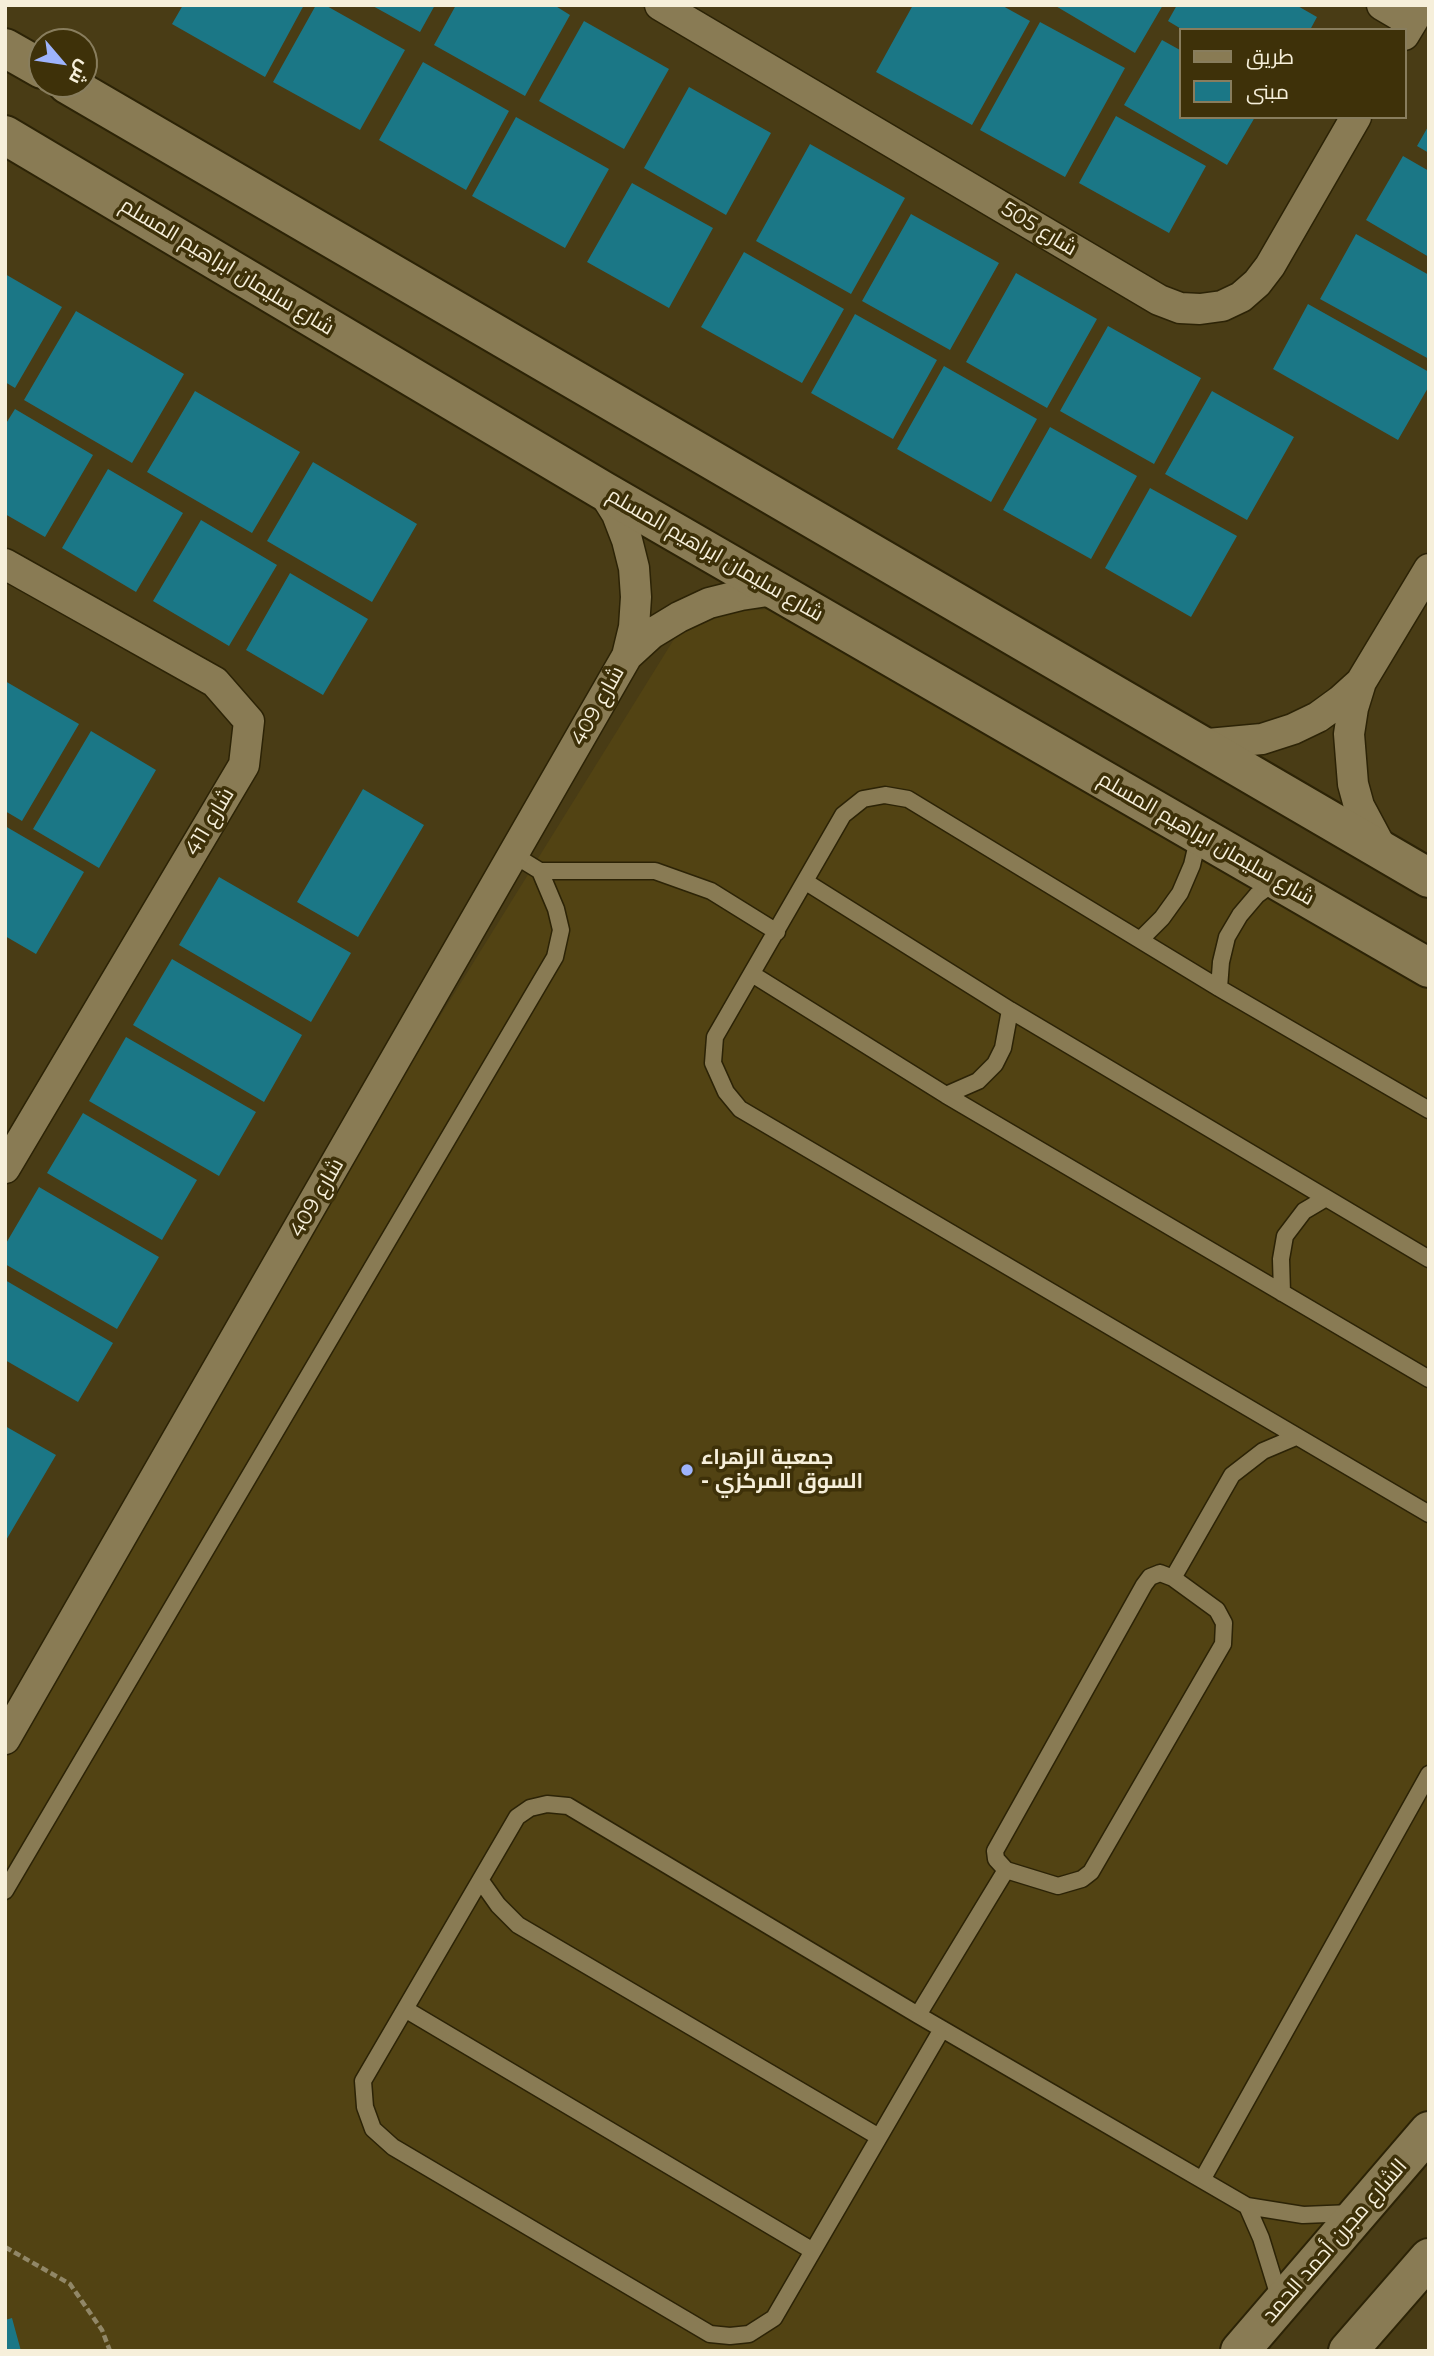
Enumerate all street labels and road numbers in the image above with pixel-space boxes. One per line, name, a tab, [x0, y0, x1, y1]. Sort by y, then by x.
street label: شارع سليمان ابراهيم المسلم	[115, 193, 339, 341]
street label: شارع 505	[997, 197, 1081, 261]
street label: شارع سليمان ابراهيم المسلم	[602, 483, 828, 627]
street label: شارع 409	[566, 662, 630, 750]
street label: شارع سليمان ابراهيم المسلم	[1093, 767, 1319, 911]
street label: شارع 411	[180, 783, 240, 861]
street label: شارع 409	[284, 1154, 350, 1242]
street label: الشارع مجرن أحمد الحمد	[1257, 2154, 1413, 2328]

